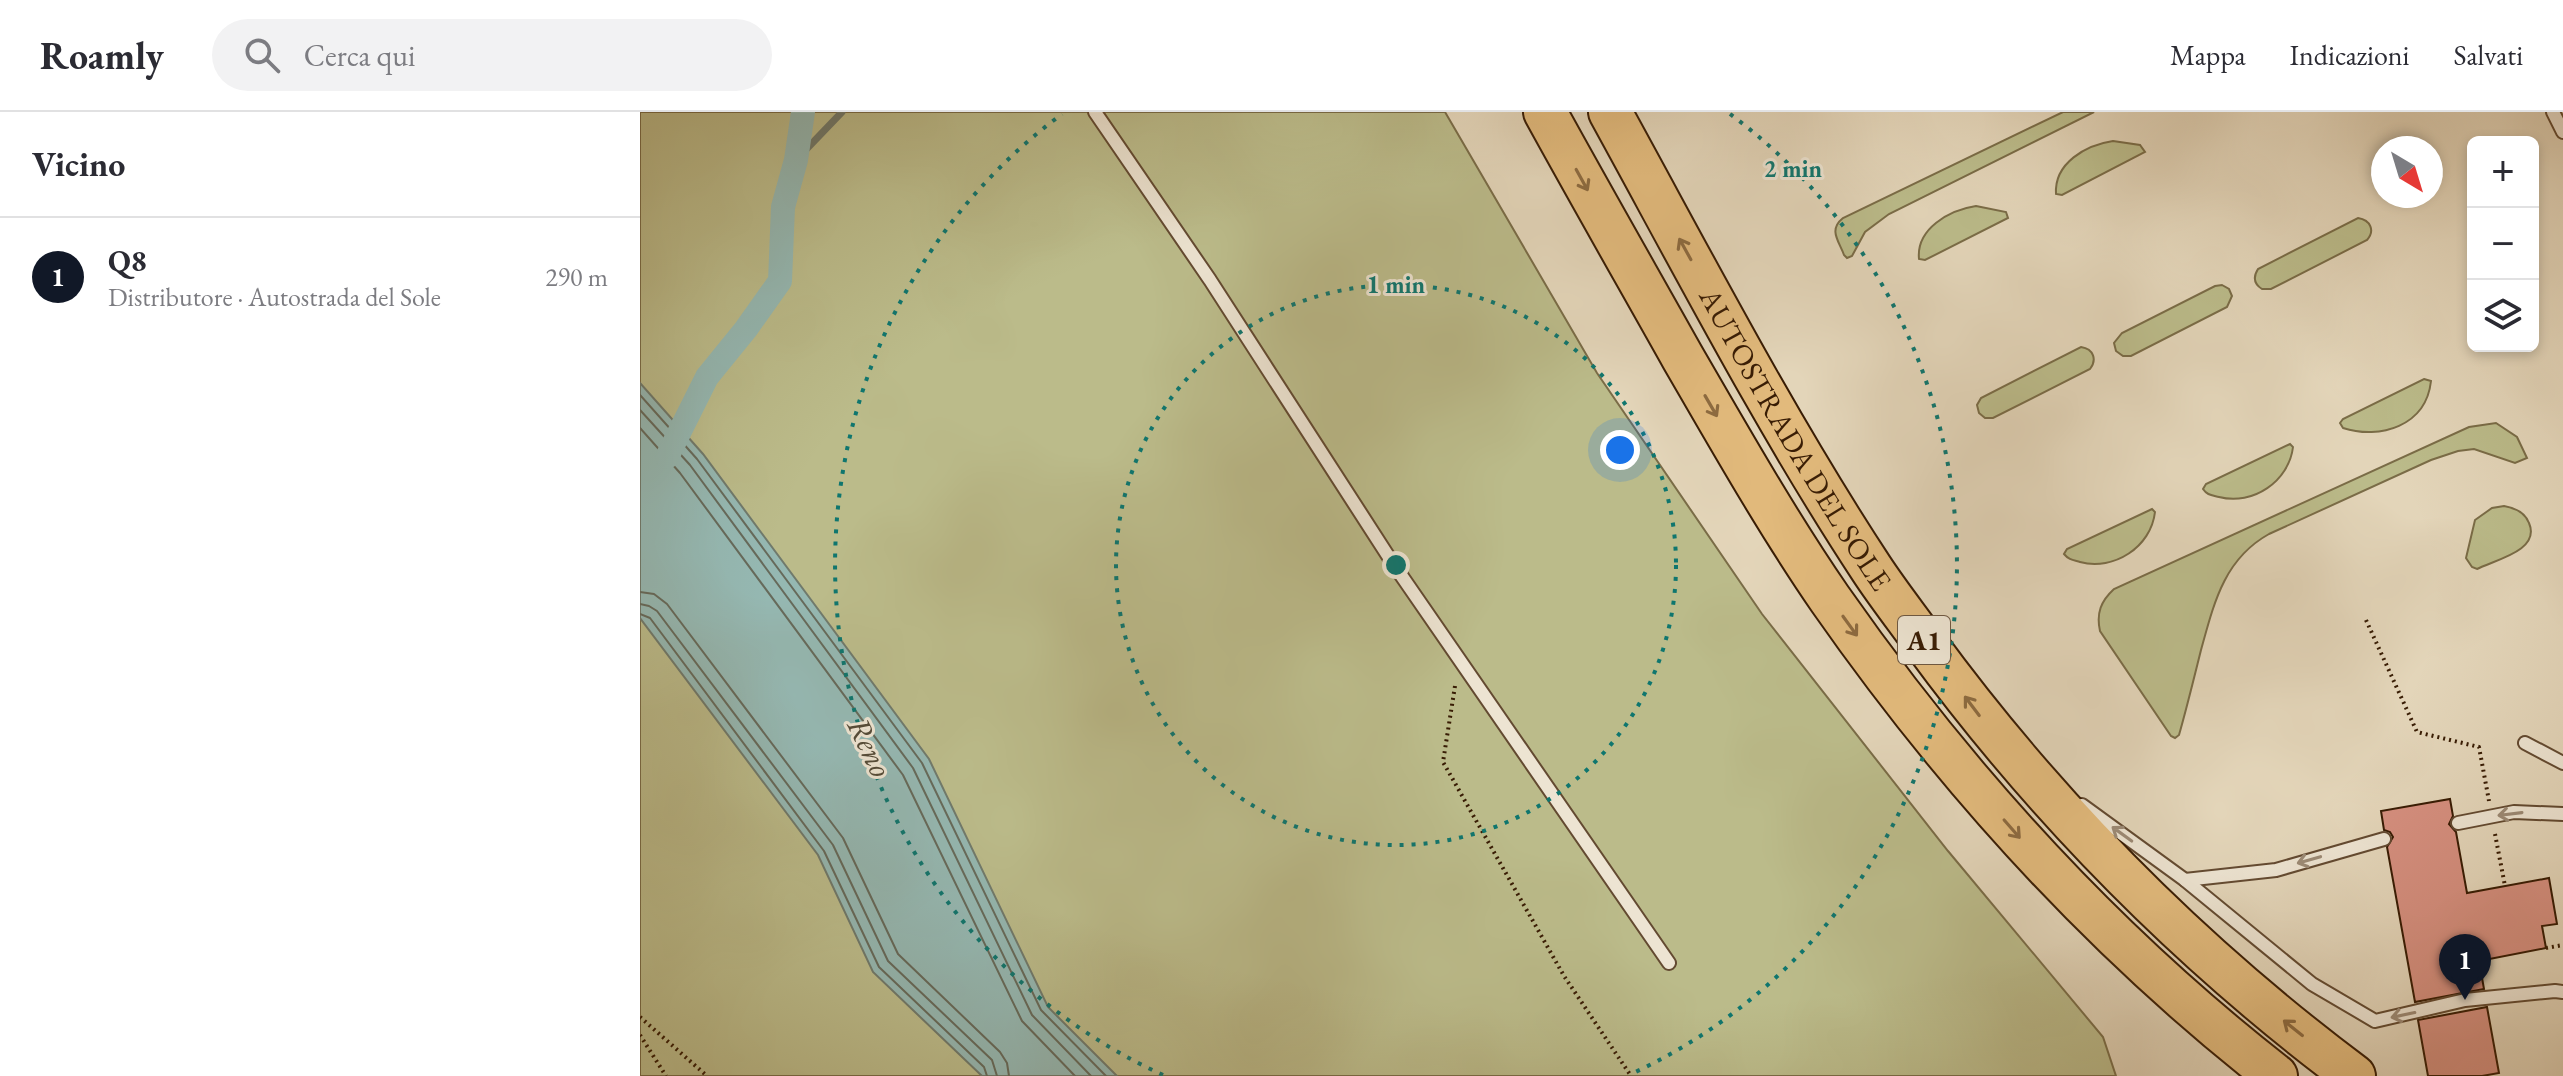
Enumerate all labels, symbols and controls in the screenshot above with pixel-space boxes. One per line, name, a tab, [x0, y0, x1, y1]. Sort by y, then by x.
search box	[212, 19, 772, 91]
text: Roamly	[40, 31, 164, 80]
icon: search	[240, 33, 284, 77]
text: Cerca qui	[304, 36, 415, 75]
text: Mappa	[2170, 37, 2246, 73]
text: Indicazioni	[2290, 37, 2409, 73]
text: Salvati	[2453, 37, 2523, 73]
north arrow	[2371, 136, 2443, 208]
map controls	[2467, 136, 2539, 352]
button: +	[2467, 136, 2539, 208]
text: Vicino	[32, 142, 125, 186]
text: 2 min	[1764, 153, 1823, 184]
one-way arrow	[1575, 168, 1591, 191]
button: −	[2467, 208, 2539, 280]
one-way arrow	[1677, 238, 1693, 261]
text: Q8	[108, 241, 147, 280]
text: 1	[51, 260, 65, 294]
text: 290 m	[545, 260, 608, 294]
text: 1 min	[1367, 269, 1426, 300]
text: Distributore · Autostrada del Sole	[108, 280, 441, 314]
street label: AUTOSTRADA DEL SOLE	[1690, 280, 1901, 598]
button: layers	[2467, 280, 2539, 352]
one-way arrow	[1703, 394, 1719, 417]
your location	[1600, 430, 1640, 470]
centre of rings	[1382, 551, 1410, 579]
one-way arrow	[1842, 614, 1858, 636]
road number: A1	[1898, 616, 1950, 664]
one-way arrow	[1963, 696, 1980, 717]
water label: Reno	[838, 710, 902, 784]
one-way arrow	[2497, 806, 2524, 821]
one-way arrow	[2003, 819, 2021, 839]
one-way arrow	[2111, 826, 2133, 842]
one-way arrow	[2296, 854, 2322, 869]
pin: 1	[2439, 934, 2491, 1000]
one-way arrow	[2391, 1008, 2417, 1023]
one-way arrow	[2283, 1019, 2304, 1037]

